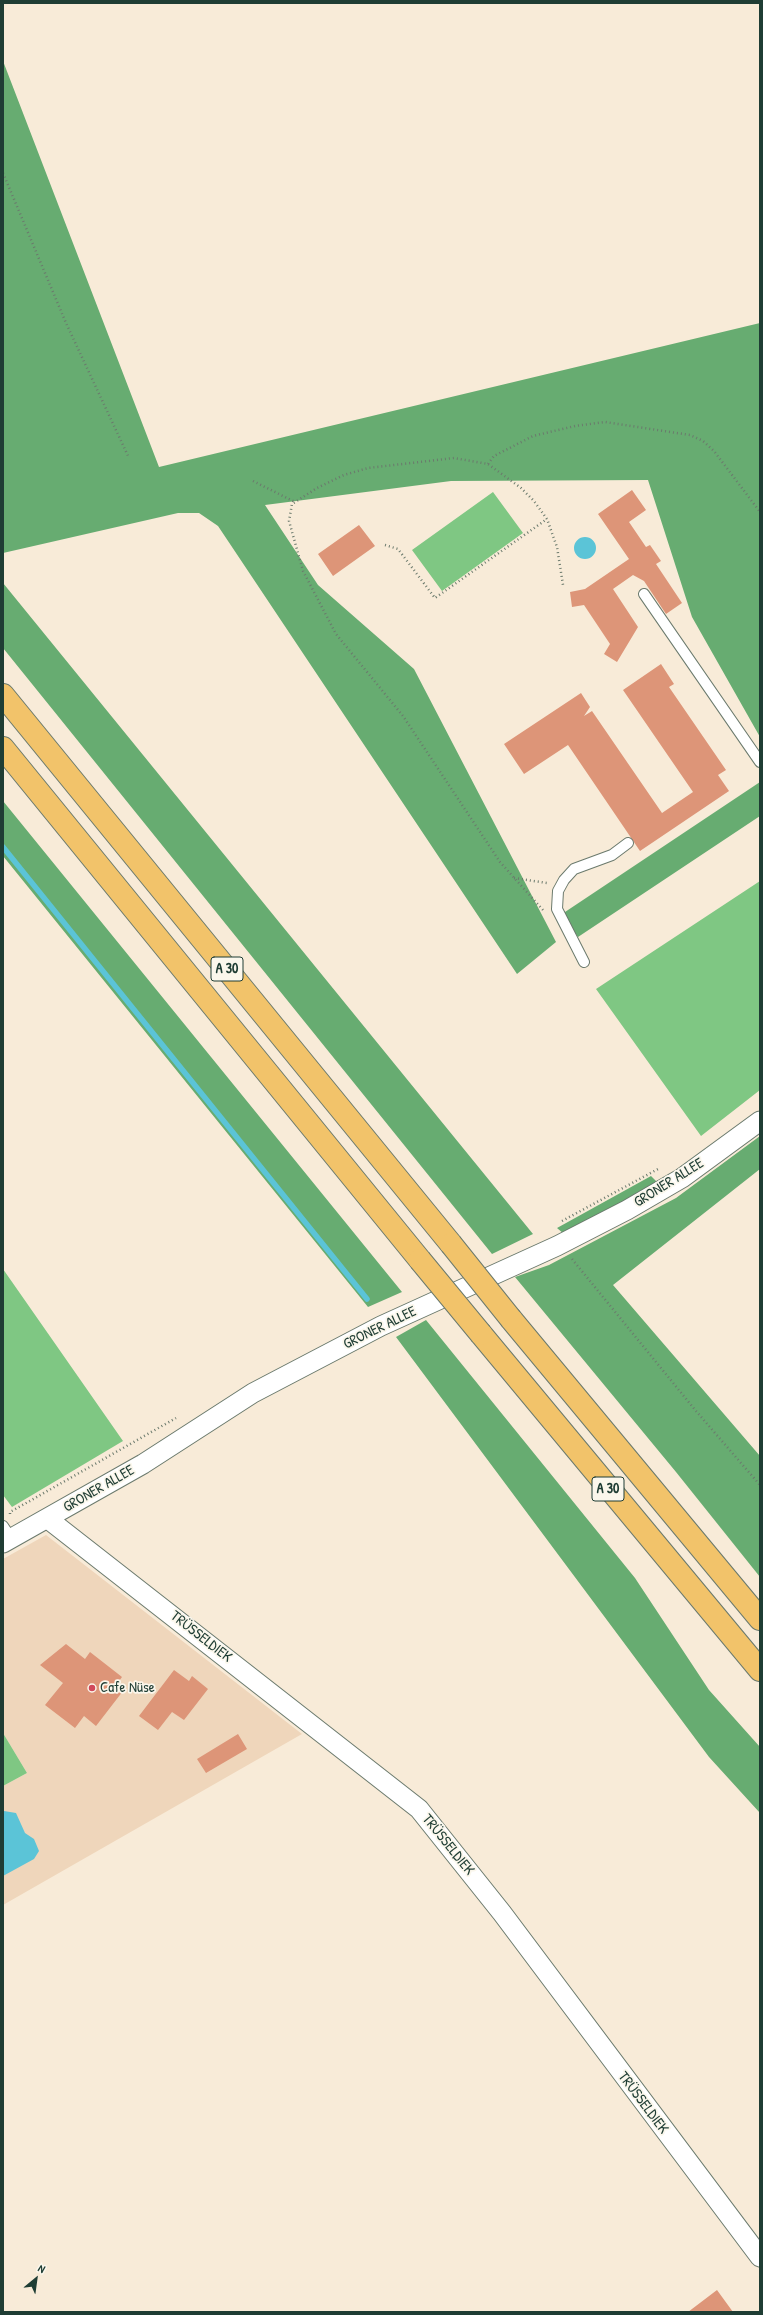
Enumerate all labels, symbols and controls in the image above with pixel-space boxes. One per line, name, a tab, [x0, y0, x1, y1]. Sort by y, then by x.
road number: A 30	[211, 957, 243, 981]
street label: GRONER ALLEE	[631, 1154, 707, 1212]
street label: GRONER ALLEE	[341, 1303, 419, 1353]
street label: GRONER ALLEE	[60, 1461, 138, 1517]
road number: A 30	[592, 1477, 624, 1501]
street label: TRÜSSELDIEK	[167, 1607, 235, 1667]
place label: Cafe Nüse	[100, 1679, 155, 1697]
marker: Cafe Nüse	[87, 1683, 97, 1693]
street label: TRÜSSELDIEK	[418, 1811, 478, 1879]
street label: TRÜSSELDIEK	[614, 2068, 672, 2138]
north arrow	[16, 2259, 56, 2299]
text: N	[36, 2261, 48, 2276]

